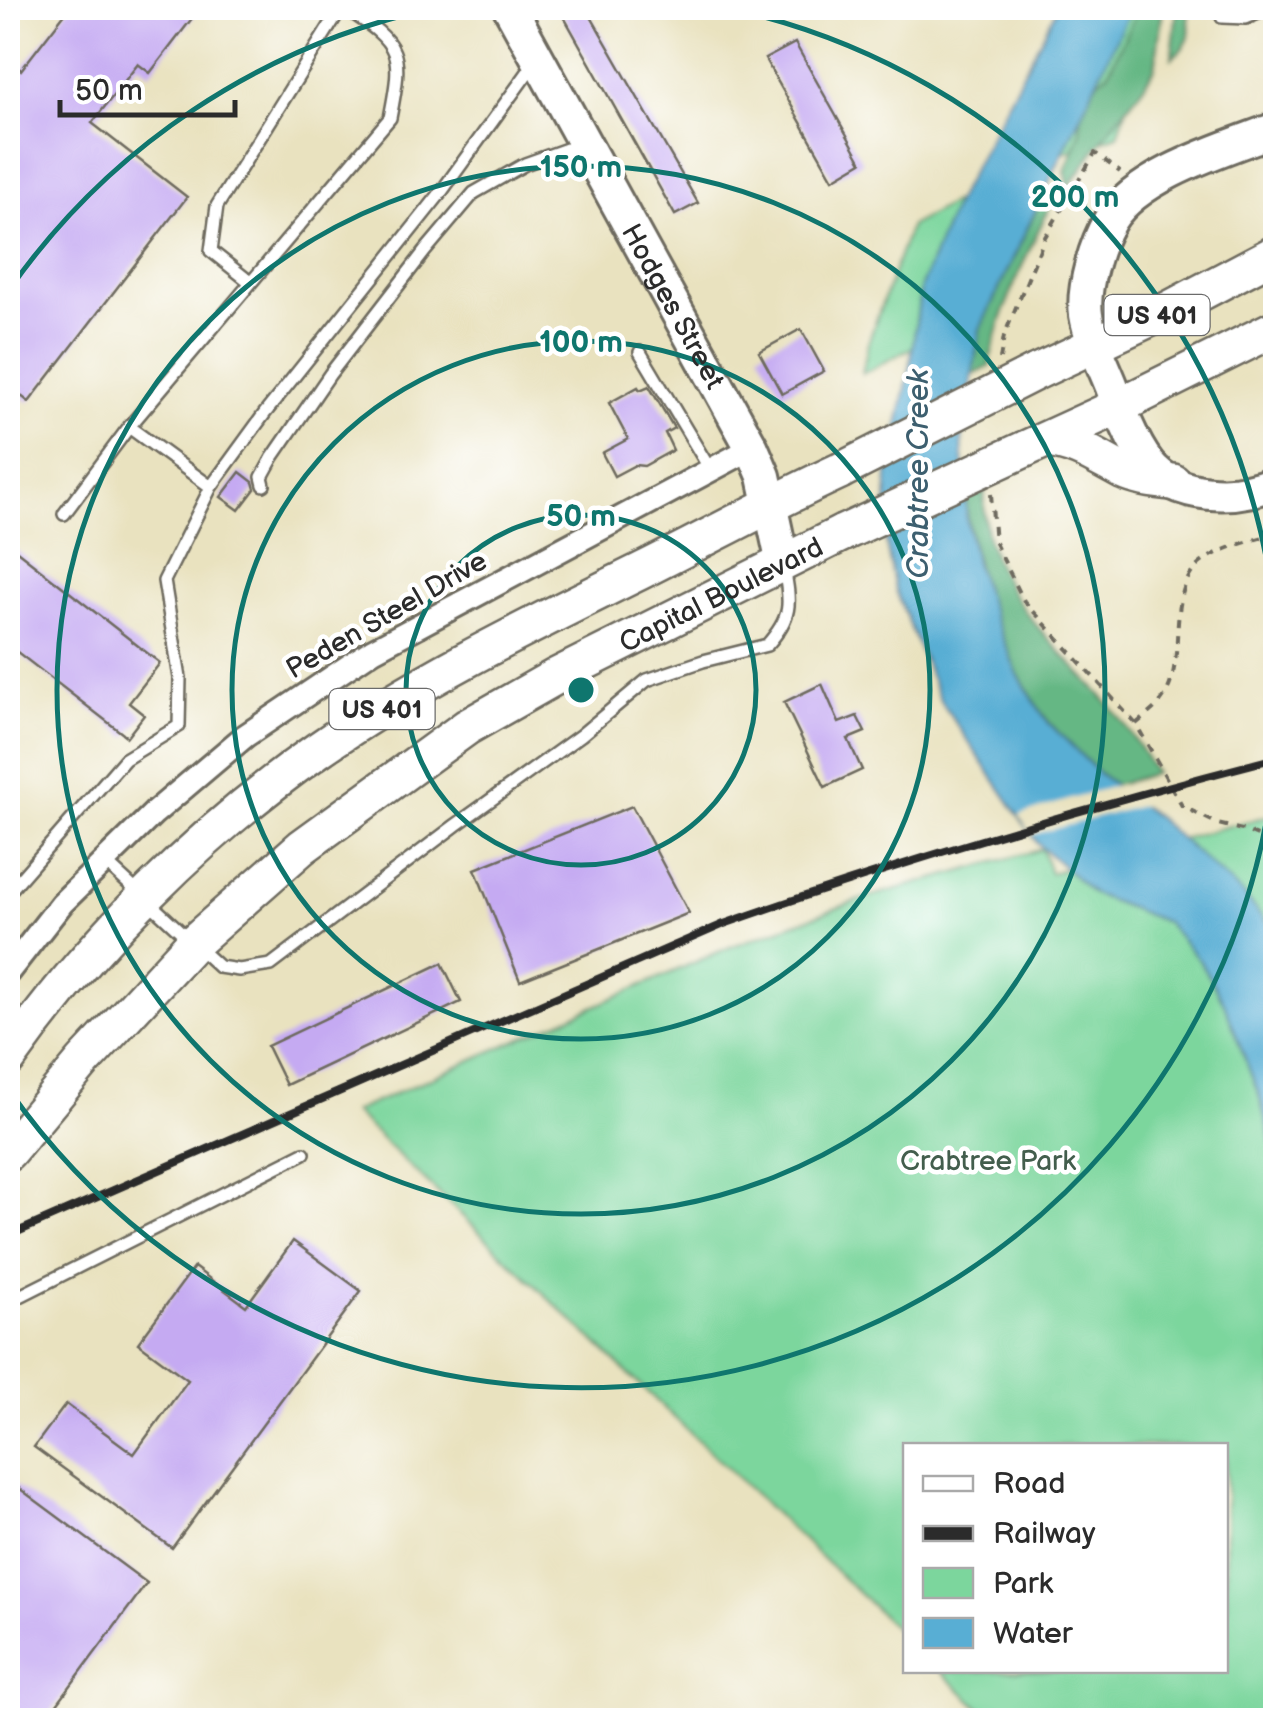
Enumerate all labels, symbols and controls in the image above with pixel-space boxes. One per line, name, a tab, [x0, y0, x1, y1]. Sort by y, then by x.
scale bar	[60, 55, 235, 117]
text: 50 m	[75, 73, 143, 109]
text: 150 m	[540, 150, 622, 186]
text: 200 m	[1031, 180, 1119, 216]
street label: Hodges Street	[614, 218, 731, 395]
road number: US 401	[1104, 295, 1210, 335]
text: 100 m	[539, 325, 623, 361]
water label: Crabtree Creek	[901, 368, 937, 579]
text: 50 m	[546, 499, 616, 535]
street label: Capital Boulevard	[614, 531, 829, 660]
street label: Peden Steel Drive	[281, 544, 493, 686]
centre of rings	[563, 672, 599, 708]
road number: US 401	[330, 689, 434, 729]
park label: Crabtree Park	[900, 1145, 1076, 1178]
legend	[903, 1443, 1228, 1673]
text: Road	[993, 1466, 1066, 1502]
text: Railway	[993, 1516, 1096, 1552]
text: Park	[993, 1566, 1053, 1602]
text: Water	[993, 1616, 1074, 1652]

